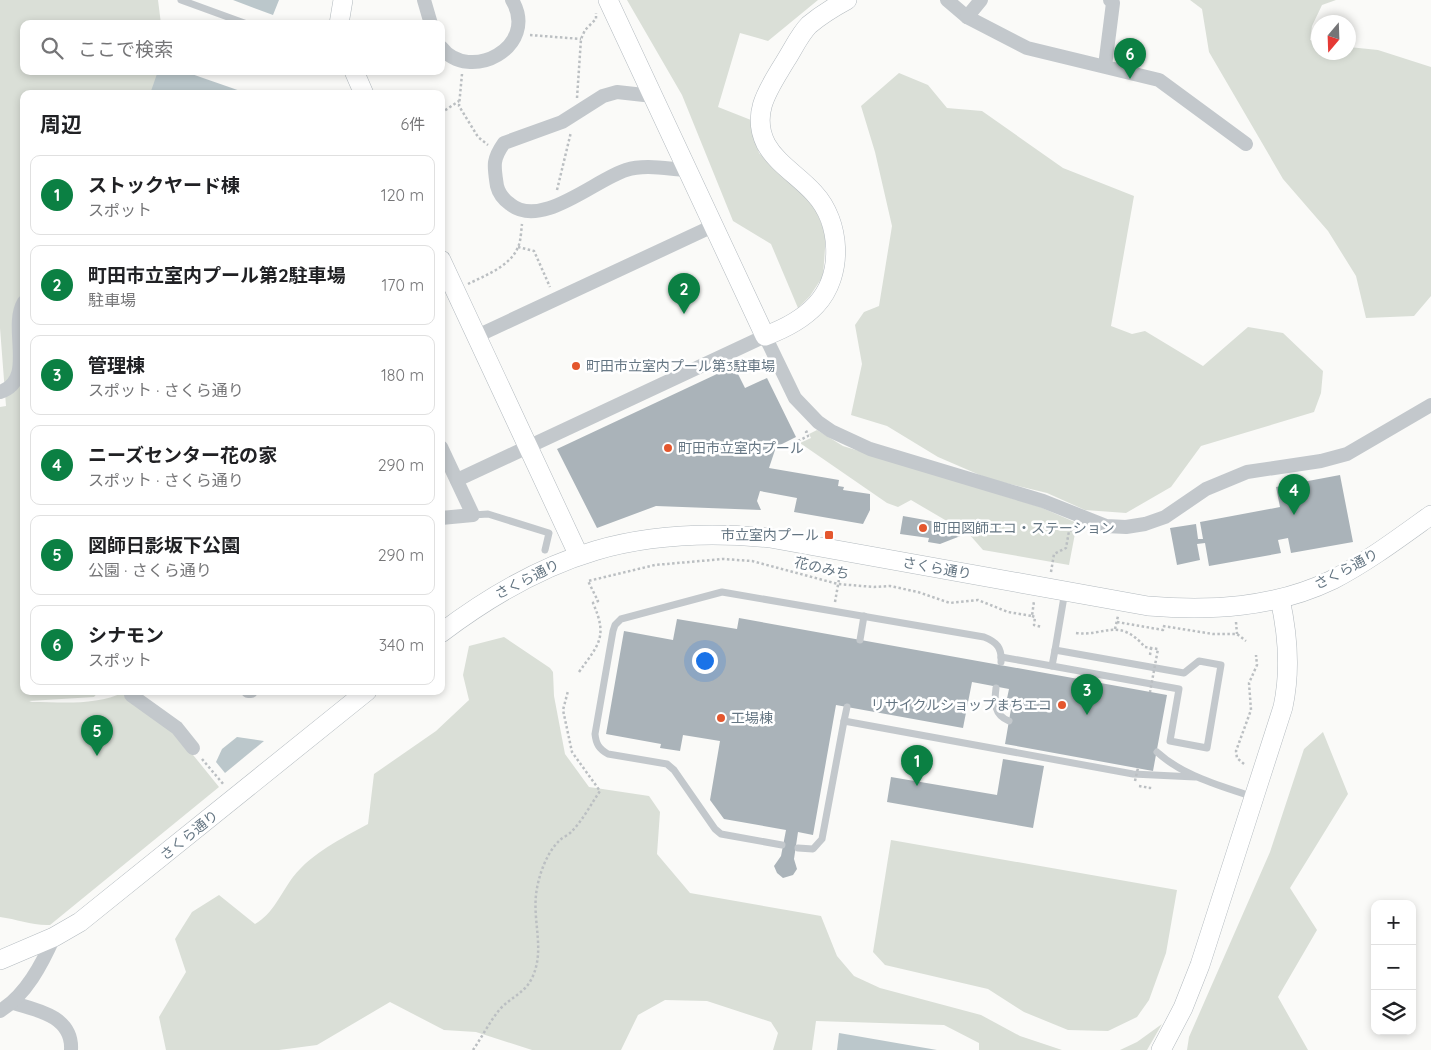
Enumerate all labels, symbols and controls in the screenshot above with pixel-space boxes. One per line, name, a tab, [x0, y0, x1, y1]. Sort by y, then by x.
north arrow	[1311, 15, 1356, 60]
search box	[20, 20, 445, 75]
icon: search	[38, 34, 66, 62]
text: ここで検索	[78, 37, 173, 61]
pin: 6	[1114, 38, 1146, 79]
text: 周辺	[40, 111, 82, 137]
text: 6件	[400, 114, 425, 134]
text: ストックヤード棟	[88, 173, 240, 197]
text: 1	[54, 185, 60, 205]
text: 120 m	[381, 185, 424, 205]
text: スポット	[88, 200, 152, 220]
text: 町田市立室内プール第2駐車場	[88, 263, 346, 287]
pin: 2	[668, 273, 700, 314]
text: 2	[52, 275, 62, 295]
text: 170 m	[381, 275, 424, 295]
text: 駐車場	[88, 290, 136, 310]
text: 管理棟	[88, 353, 145, 377]
place label: 町田市立室内プール第3駐車場	[586, 357, 775, 375]
marker: 町田市立室内プール第3駐車場	[570, 360, 582, 372]
text: 3	[53, 365, 61, 385]
text: 180 m	[381, 365, 424, 385]
text: スポット · さくら通り	[88, 380, 244, 400]
place label: 町田市立室内プール	[678, 439, 804, 457]
marker: 町田市立室内プール	[662, 442, 674, 454]
text: ニーズセンター花の家	[88, 443, 277, 467]
text: 4	[52, 455, 62, 475]
text: 290 m	[378, 455, 424, 475]
text: スポット · さくら通り	[88, 470, 244, 490]
pin: 4	[1278, 474, 1310, 515]
place label: 町田図師エコ・ステーション	[933, 519, 1115, 537]
marker: 町田図師エコ・ステーション	[917, 522, 929, 534]
place label: 市立室内プール	[721, 526, 819, 544]
marker: 市立室内プール	[823, 529, 835, 541]
text: 図師日影坂下公園	[88, 533, 240, 557]
text: 5	[52, 545, 62, 565]
text: 290 m	[378, 545, 424, 565]
street label: さくら通り	[1311, 545, 1381, 593]
street label: 花のみち	[793, 553, 851, 583]
street label: さくら通り	[901, 553, 973, 583]
street label: さくら通り	[492, 555, 562, 603]
text: 公園 · さくら通り	[88, 560, 212, 580]
text: シナモン	[88, 623, 164, 647]
text: 6	[53, 635, 61, 655]
text: 340 m	[379, 635, 424, 655]
your location	[692, 648, 718, 674]
text: スポット	[88, 650, 152, 670]
pin: 3	[1071, 674, 1103, 715]
place label: リサイクルショップまちエコ	[871, 696, 1052, 714]
marker: リサイクルショップまちエコ	[1056, 699, 1068, 711]
place label: 工場棟	[731, 709, 773, 727]
marker: 工場棟	[715, 712, 727, 724]
pin: 5	[81, 715, 113, 756]
pin: 1	[901, 745, 933, 786]
street label: さくら通り	[156, 806, 222, 864]
map controls	[1371, 900, 1416, 1035]
button: +	[1371, 900, 1416, 945]
button: −	[1371, 945, 1416, 990]
button: layers	[1371, 990, 1416, 1035]

